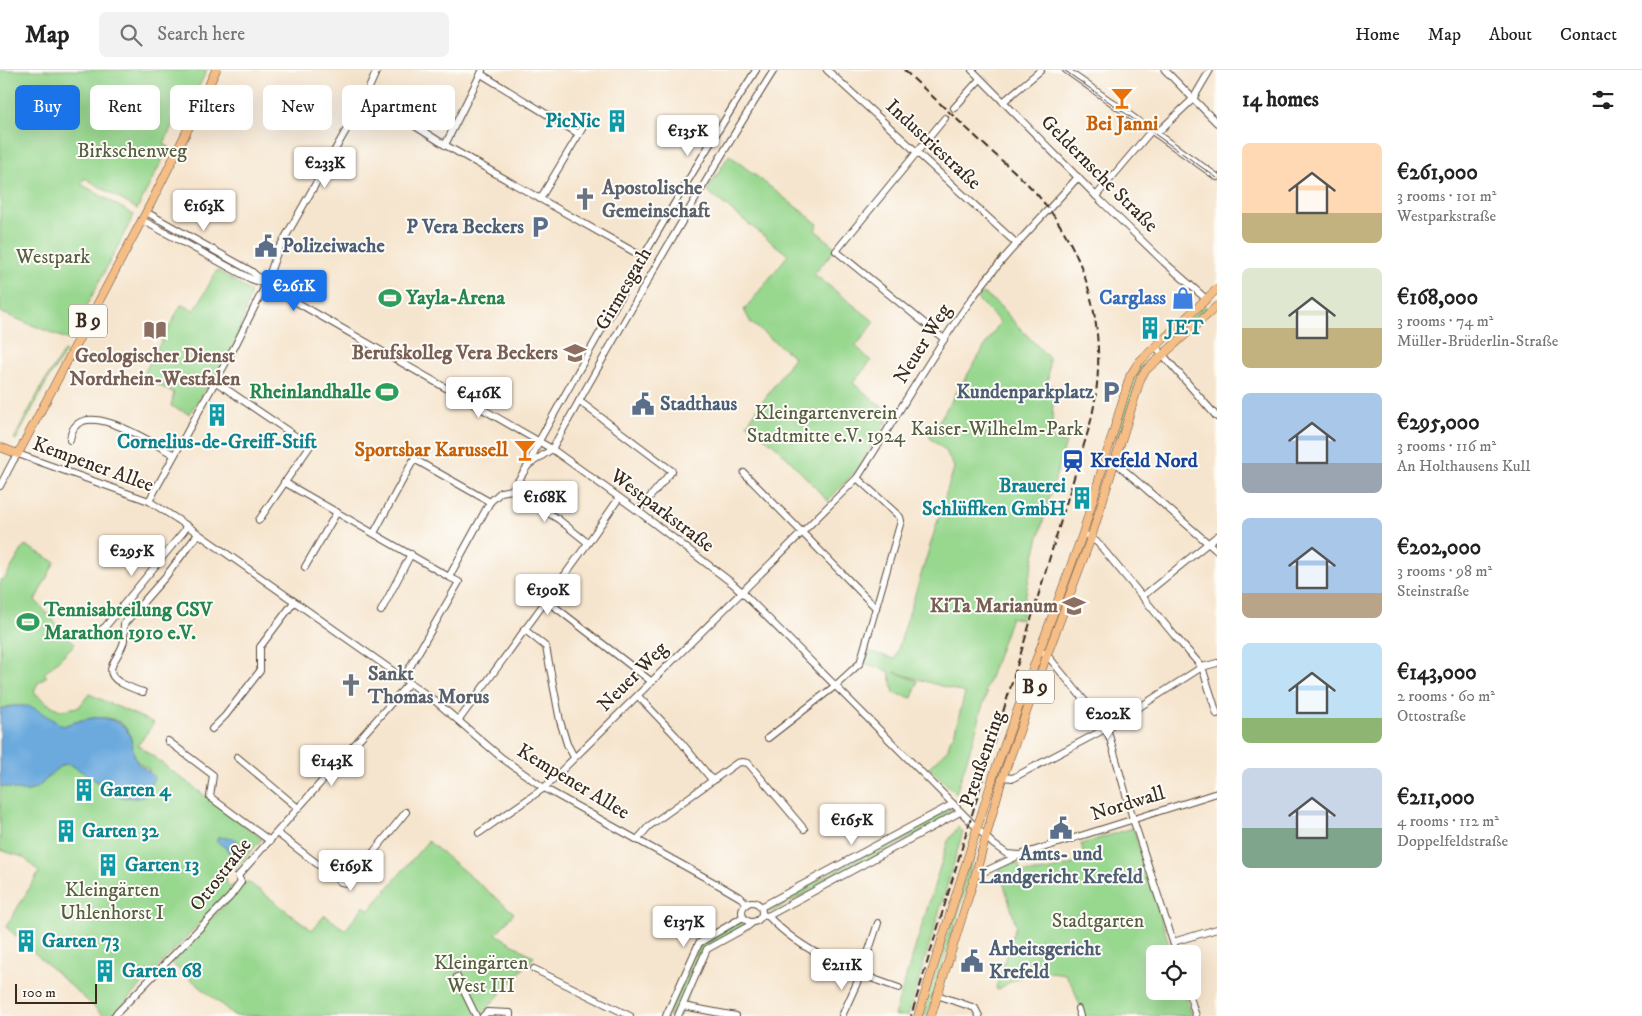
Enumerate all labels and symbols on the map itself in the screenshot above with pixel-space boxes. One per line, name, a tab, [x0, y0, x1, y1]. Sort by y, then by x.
bar icon: Bei Janni	[1109, 85, 1135, 111]
street label: Industriestraße	[880, 94, 986, 196]
building icon: PicNic	[604, 108, 630, 134]
place label: PicNic	[545, 109, 600, 134]
street label: Geldernsche Straße	[1035, 110, 1163, 238]
place label: Bei Janni	[1086, 112, 1158, 137]
pin: €135K	[653, 114, 723, 157]
park label: Birkschenweg	[77, 139, 187, 164]
pin: €233K	[290, 146, 360, 189]
place label: Apostolische Gemeinschaft	[601, 176, 711, 224]
church icon: Apostolische Gemeinschaft	[572, 186, 598, 212]
pin: €163K	[169, 190, 239, 232]
parking icon: P Vera Beckers	[527, 214, 553, 240]
place label: P Vera Beckers	[406, 215, 524, 240]
public building icon: Polizeiwache	[253, 233, 279, 259]
place label: Polizeiwache	[282, 234, 385, 259]
street label: Girmesgath	[590, 243, 658, 335]
park label: Westpark	[15, 245, 90, 270]
pin: €261K	[259, 270, 329, 312]
sports icon: Yayla-Arena	[377, 285, 403, 311]
shop icon: Carglass	[1170, 285, 1196, 311]
place label: Yayla-Arena	[405, 286, 505, 311]
place label: Carglass	[1099, 286, 1166, 311]
street label: Neuer Weg	[889, 299, 957, 389]
road number: B 9	[69, 305, 107, 338]
building icon: JET	[1137, 315, 1163, 341]
place label: JET	[1164, 316, 1204, 341]
library icon: Geologischer Dienst Nordrhein-Westfalen	[142, 317, 168, 343]
school or university icon: Berufskolleg Vera Beckers	[562, 340, 588, 366]
place label: Berufskolleg Vera Beckers	[351, 341, 558, 366]
place label: Geologischer Dienst Nordrhein-Westfalen	[69, 344, 241, 392]
pin: €416K	[444, 376, 514, 419]
sports icon: Rheinlandhalle	[374, 379, 400, 405]
parking icon: Kundenparkplatz	[1098, 379, 1124, 405]
place label: Rheinlandhalle	[249, 380, 372, 405]
place label: Kundenparkplatz	[956, 380, 1094, 405]
public building icon: Stadthaus	[630, 391, 656, 417]
place label: Stadthaus	[660, 392, 737, 417]
park label: Kleingartenverein Stadtmitte e.V. 1924	[747, 401, 906, 449]
building icon: Cornelius-de-Greiff-Stift	[204, 402, 230, 428]
park label: Kaiser-Wilhelm-Park	[911, 417, 1084, 442]
place label: Cornelius-de-Greiff-Stift	[117, 430, 318, 455]
street label: Kempener Allee	[29, 432, 157, 498]
bar icon: Sportsbar Karussell	[512, 437, 538, 463]
place label: Sportsbar Karussell	[354, 438, 509, 463]
station icon: Krefeld Nord	[1060, 448, 1086, 474]
place label: Krefeld Nord	[1090, 449, 1199, 474]
street label: Westparkstraße	[604, 463, 719, 558]
place label: Brauerei Schlüffken GmbH	[922, 474, 1066, 522]
pin: €168K	[510, 480, 580, 523]
building icon: Brauerei Schlüffken GmbH	[1069, 485, 1095, 511]
pin: €295K	[97, 534, 167, 577]
pin: €190K	[513, 574, 583, 616]
school or university icon: KiTa Marianum	[1061, 593, 1087, 619]
place label: KiTa Marianum	[930, 594, 1058, 619]
place label: Tennisabteilung CSV Marathon 1910 e.V.	[43, 598, 214, 646]
sports icon: Tennisabteilung CSV Marathon 1910 e.V.	[15, 609, 41, 635]
street label: Neuer Weg	[593, 636, 674, 717]
place label: Sankt Thomas Morus	[367, 662, 490, 710]
road number: B 9	[1016, 670, 1054, 704]
church icon: Sankt Thomas Morus	[338, 672, 364, 698]
pin: €202K	[1073, 698, 1143, 740]
street label: Preußenring	[955, 707, 1011, 811]
street label: Kempener Allee	[512, 739, 634, 825]
pin: €143K	[297, 744, 367, 787]
building icon: Garten 4	[71, 777, 97, 803]
place label: Garten 4	[100, 778, 172, 803]
street label: Nordwall	[1088, 781, 1168, 827]
pin: €165K	[817, 804, 887, 846]
public building icon: Amts- und Landgericht Krefeld	[1048, 815, 1074, 841]
building icon: Garten 32	[53, 818, 79, 844]
place label: Garten 32	[82, 819, 160, 844]
street label: Ottostraße	[185, 833, 257, 917]
place label: Amts- und Landgericht Krefeld	[979, 842, 1144, 890]
pin: €169K	[316, 850, 386, 892]
building icon: Garten 13	[95, 852, 121, 878]
place label: Garten 13	[125, 853, 199, 878]
park label: Kleingärten Uhlenhorst I	[60, 878, 164, 926]
pin: €137K	[649, 906, 719, 948]
park label: Stadtgarten	[1052, 909, 1145, 934]
building icon: Garten 73	[13, 928, 39, 954]
place label: Garten 73	[42, 929, 119, 954]
place label: Arbeitsgericht Krefeld	[988, 937, 1102, 985]
pin: €211K	[807, 948, 877, 991]
public building icon: Arbeitsgericht Krefeld	[959, 948, 985, 974]
park label: Kleingärten West III	[434, 951, 529, 999]
building icon: Garten 68	[92, 958, 118, 984]
place label: Garten 68	[122, 959, 202, 984]
scale bar	[15, 981, 98, 1004]

